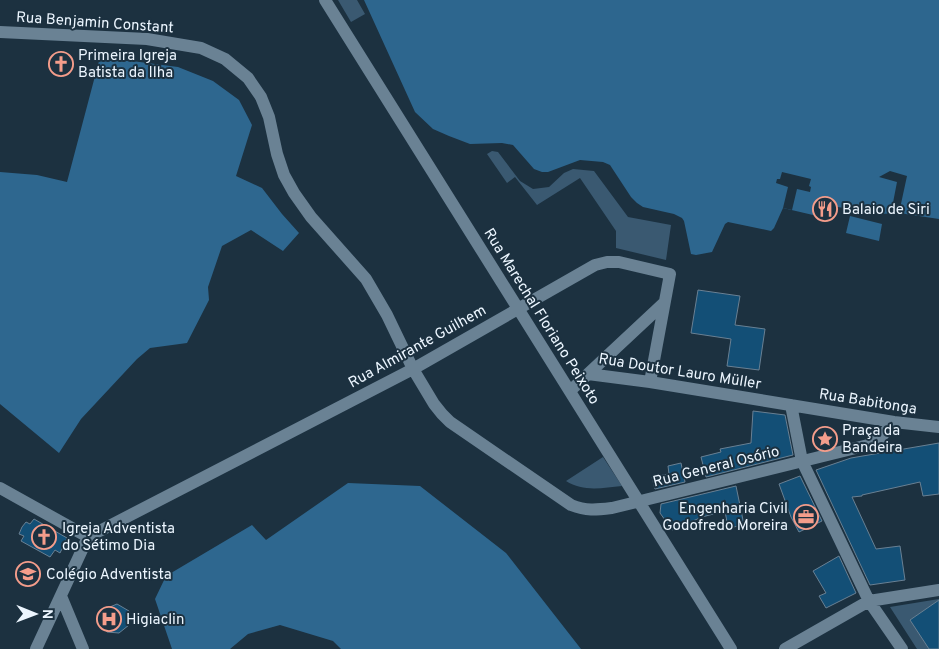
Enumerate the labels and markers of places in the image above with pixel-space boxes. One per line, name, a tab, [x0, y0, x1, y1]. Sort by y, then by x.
place label: Primeira Igreja Batista da Ilha	[78, 47, 177, 83]
church icon: Primeira Igreja Batista da Ilha	[48, 51, 74, 77]
restaurant icon: Balaio de Siri	[812, 196, 838, 222]
place label: Balaio de Siri	[842, 201, 930, 220]
place label: Praça da Bandeira	[842, 422, 902, 458]
place icon: Praça da Bandeira	[812, 426, 838, 452]
place label: Engenharia Civil Godofredo Moreira	[662, 500, 788, 536]
office icon: Engenharia Civil Godofredo Moreira	[793, 504, 819, 530]
place label: Igreja Adventista do Sétimo Dia	[62, 520, 175, 556]
church icon: Igreja Adventista do Sétimo Dia	[31, 524, 57, 550]
school or university icon: Colégio Adventista	[15, 561, 41, 587]
place label: Colégio Adventista	[46, 566, 172, 585]
hospital icon: Higiaclin	[96, 606, 122, 632]
place label: Higiaclin	[126, 611, 184, 630]

